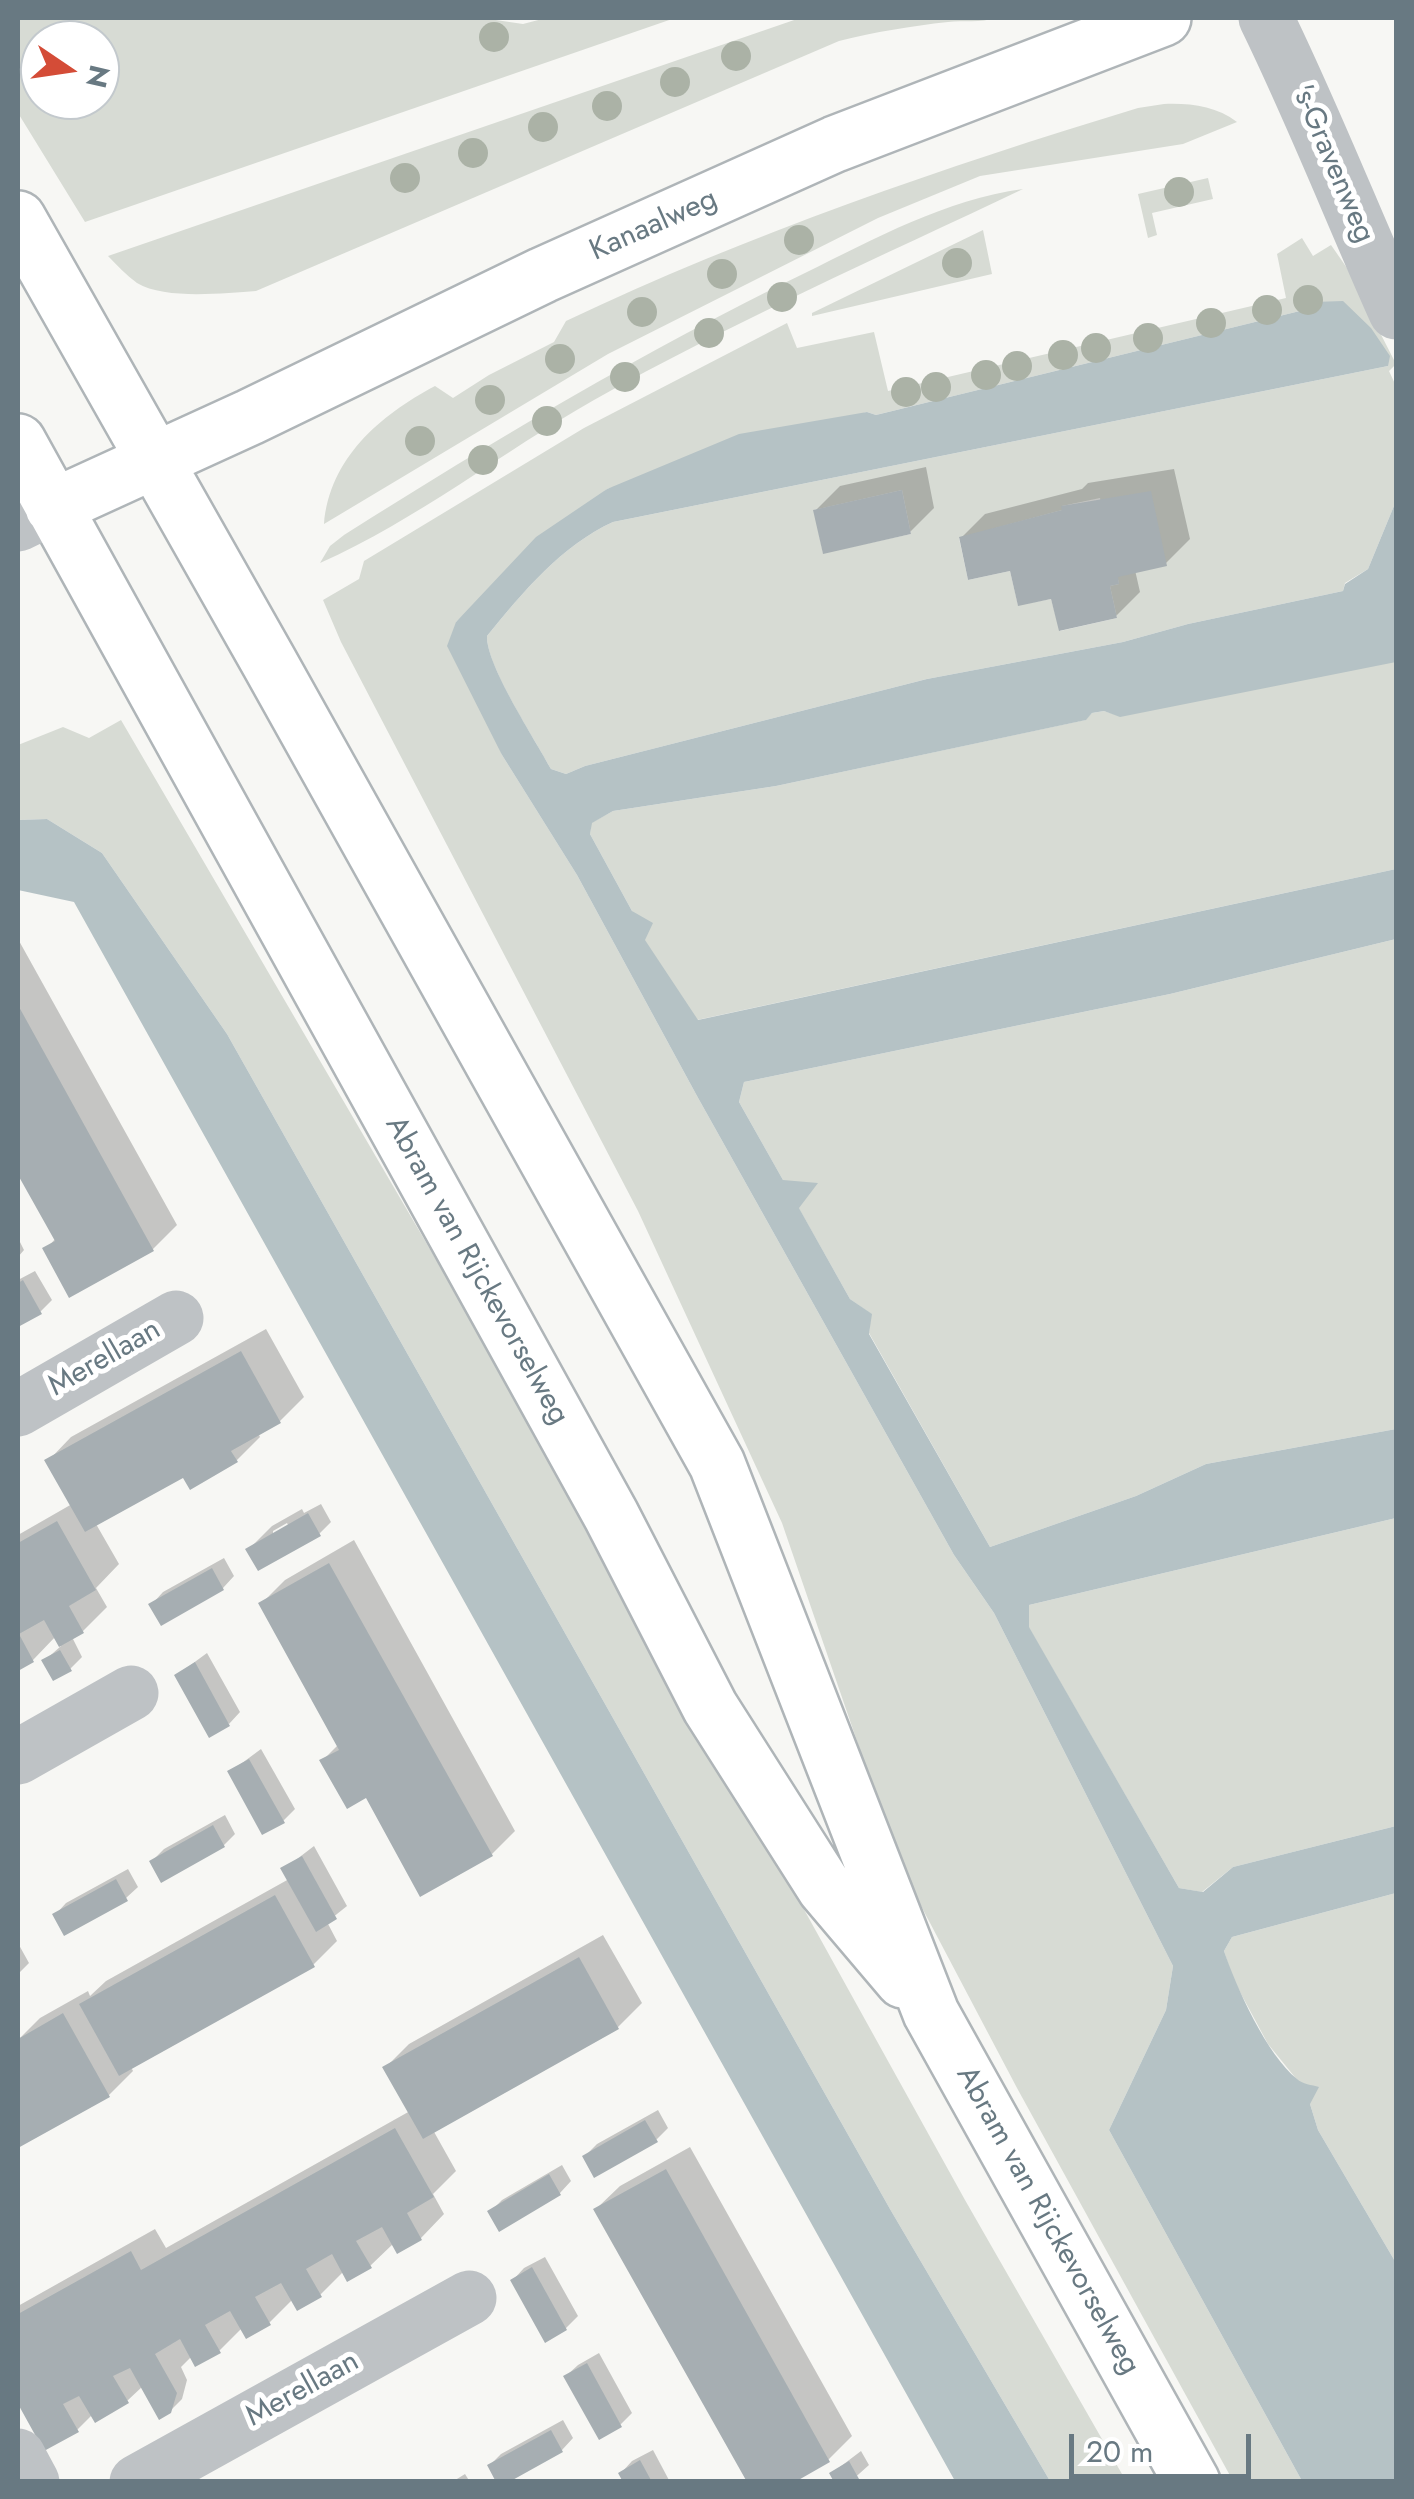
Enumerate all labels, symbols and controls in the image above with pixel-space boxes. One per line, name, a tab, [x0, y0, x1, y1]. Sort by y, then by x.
north arrow	[20, 20, 120, 120]
text: N	[75, 61, 120, 92]
street label: 's-Gravenweg	[1283, 80, 1381, 248]
street label: Kanaalweg	[585, 182, 723, 270]
street label: Abram van Rijckevorselweg	[376, 1111, 576, 1431]
street label: Merellaan	[43, 1313, 167, 1405]
street label: Abram van Rijckevorselweg	[947, 2061, 1147, 2381]
street label: Merellaan	[240, 2344, 366, 2436]
scale bar	[1074, 2414, 1256, 2476]
text: 20 m	[1086, 2430, 1153, 2473]

